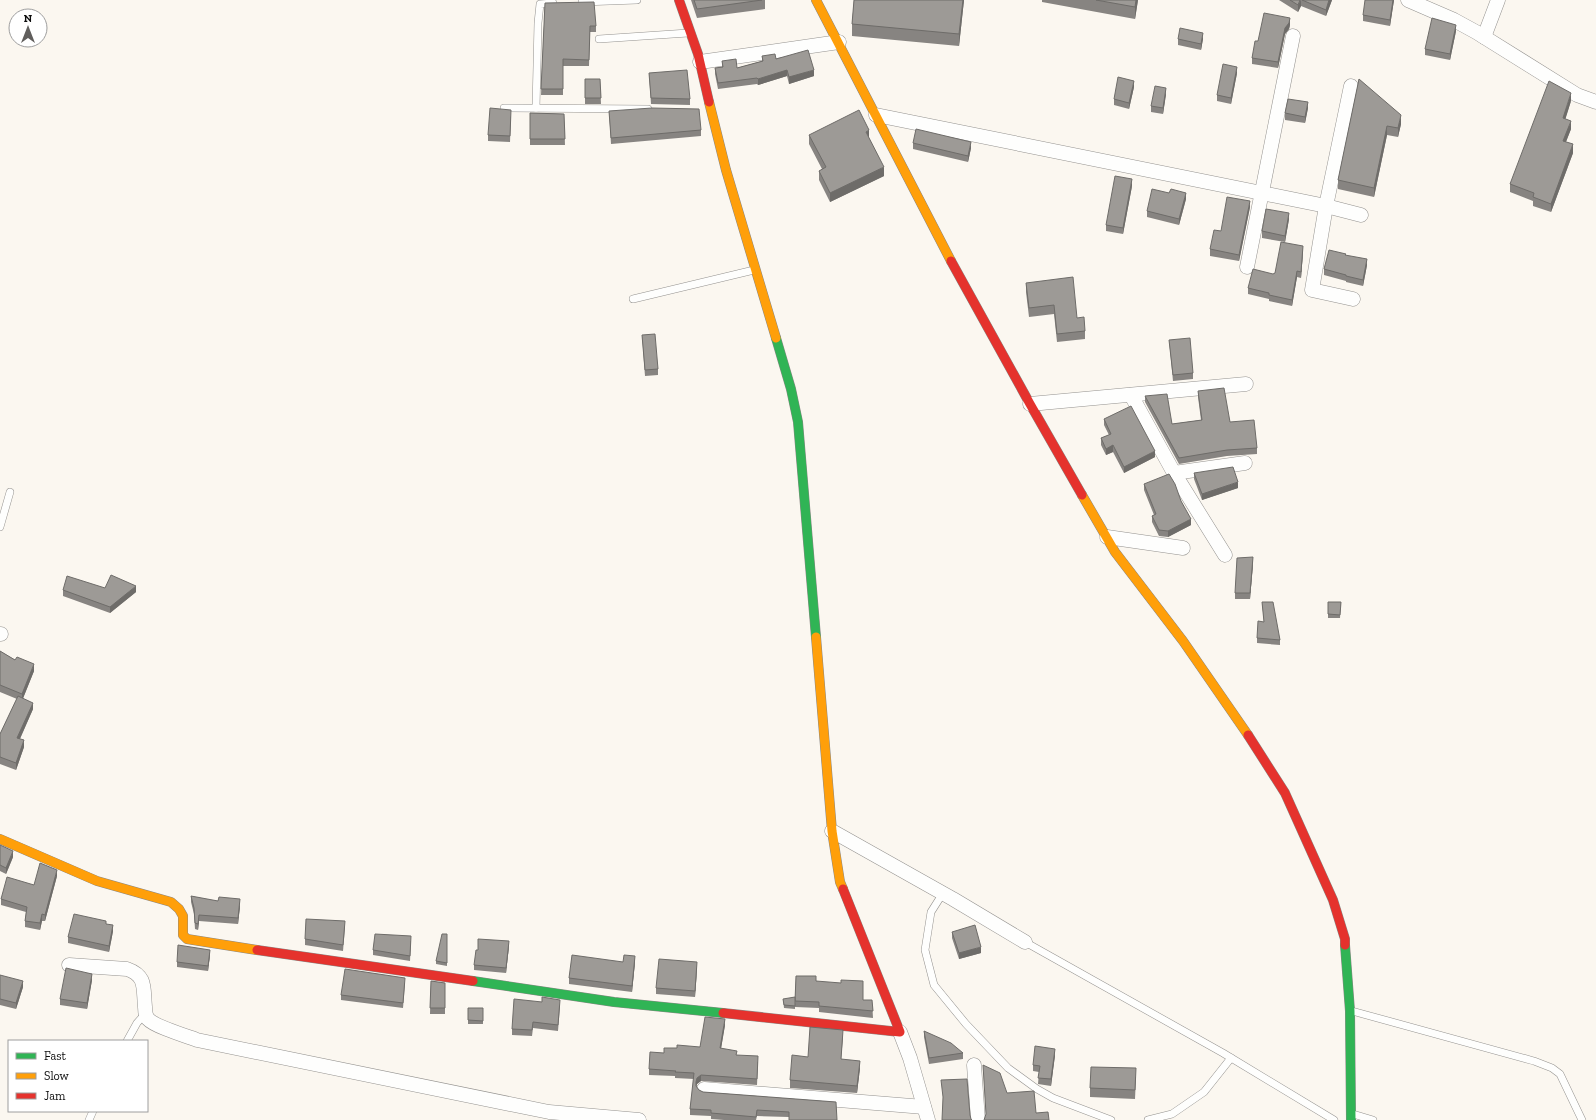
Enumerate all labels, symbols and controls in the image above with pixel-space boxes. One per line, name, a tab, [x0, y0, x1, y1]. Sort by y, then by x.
north arrow	[8, 8, 48, 48]
text: N	[24, 12, 33, 25]
legend	[8, 1040, 148, 1112]
text: Fast	[44, 1049, 67, 1063]
text: Slow	[44, 1069, 70, 1083]
text: Jam	[44, 1089, 66, 1103]

